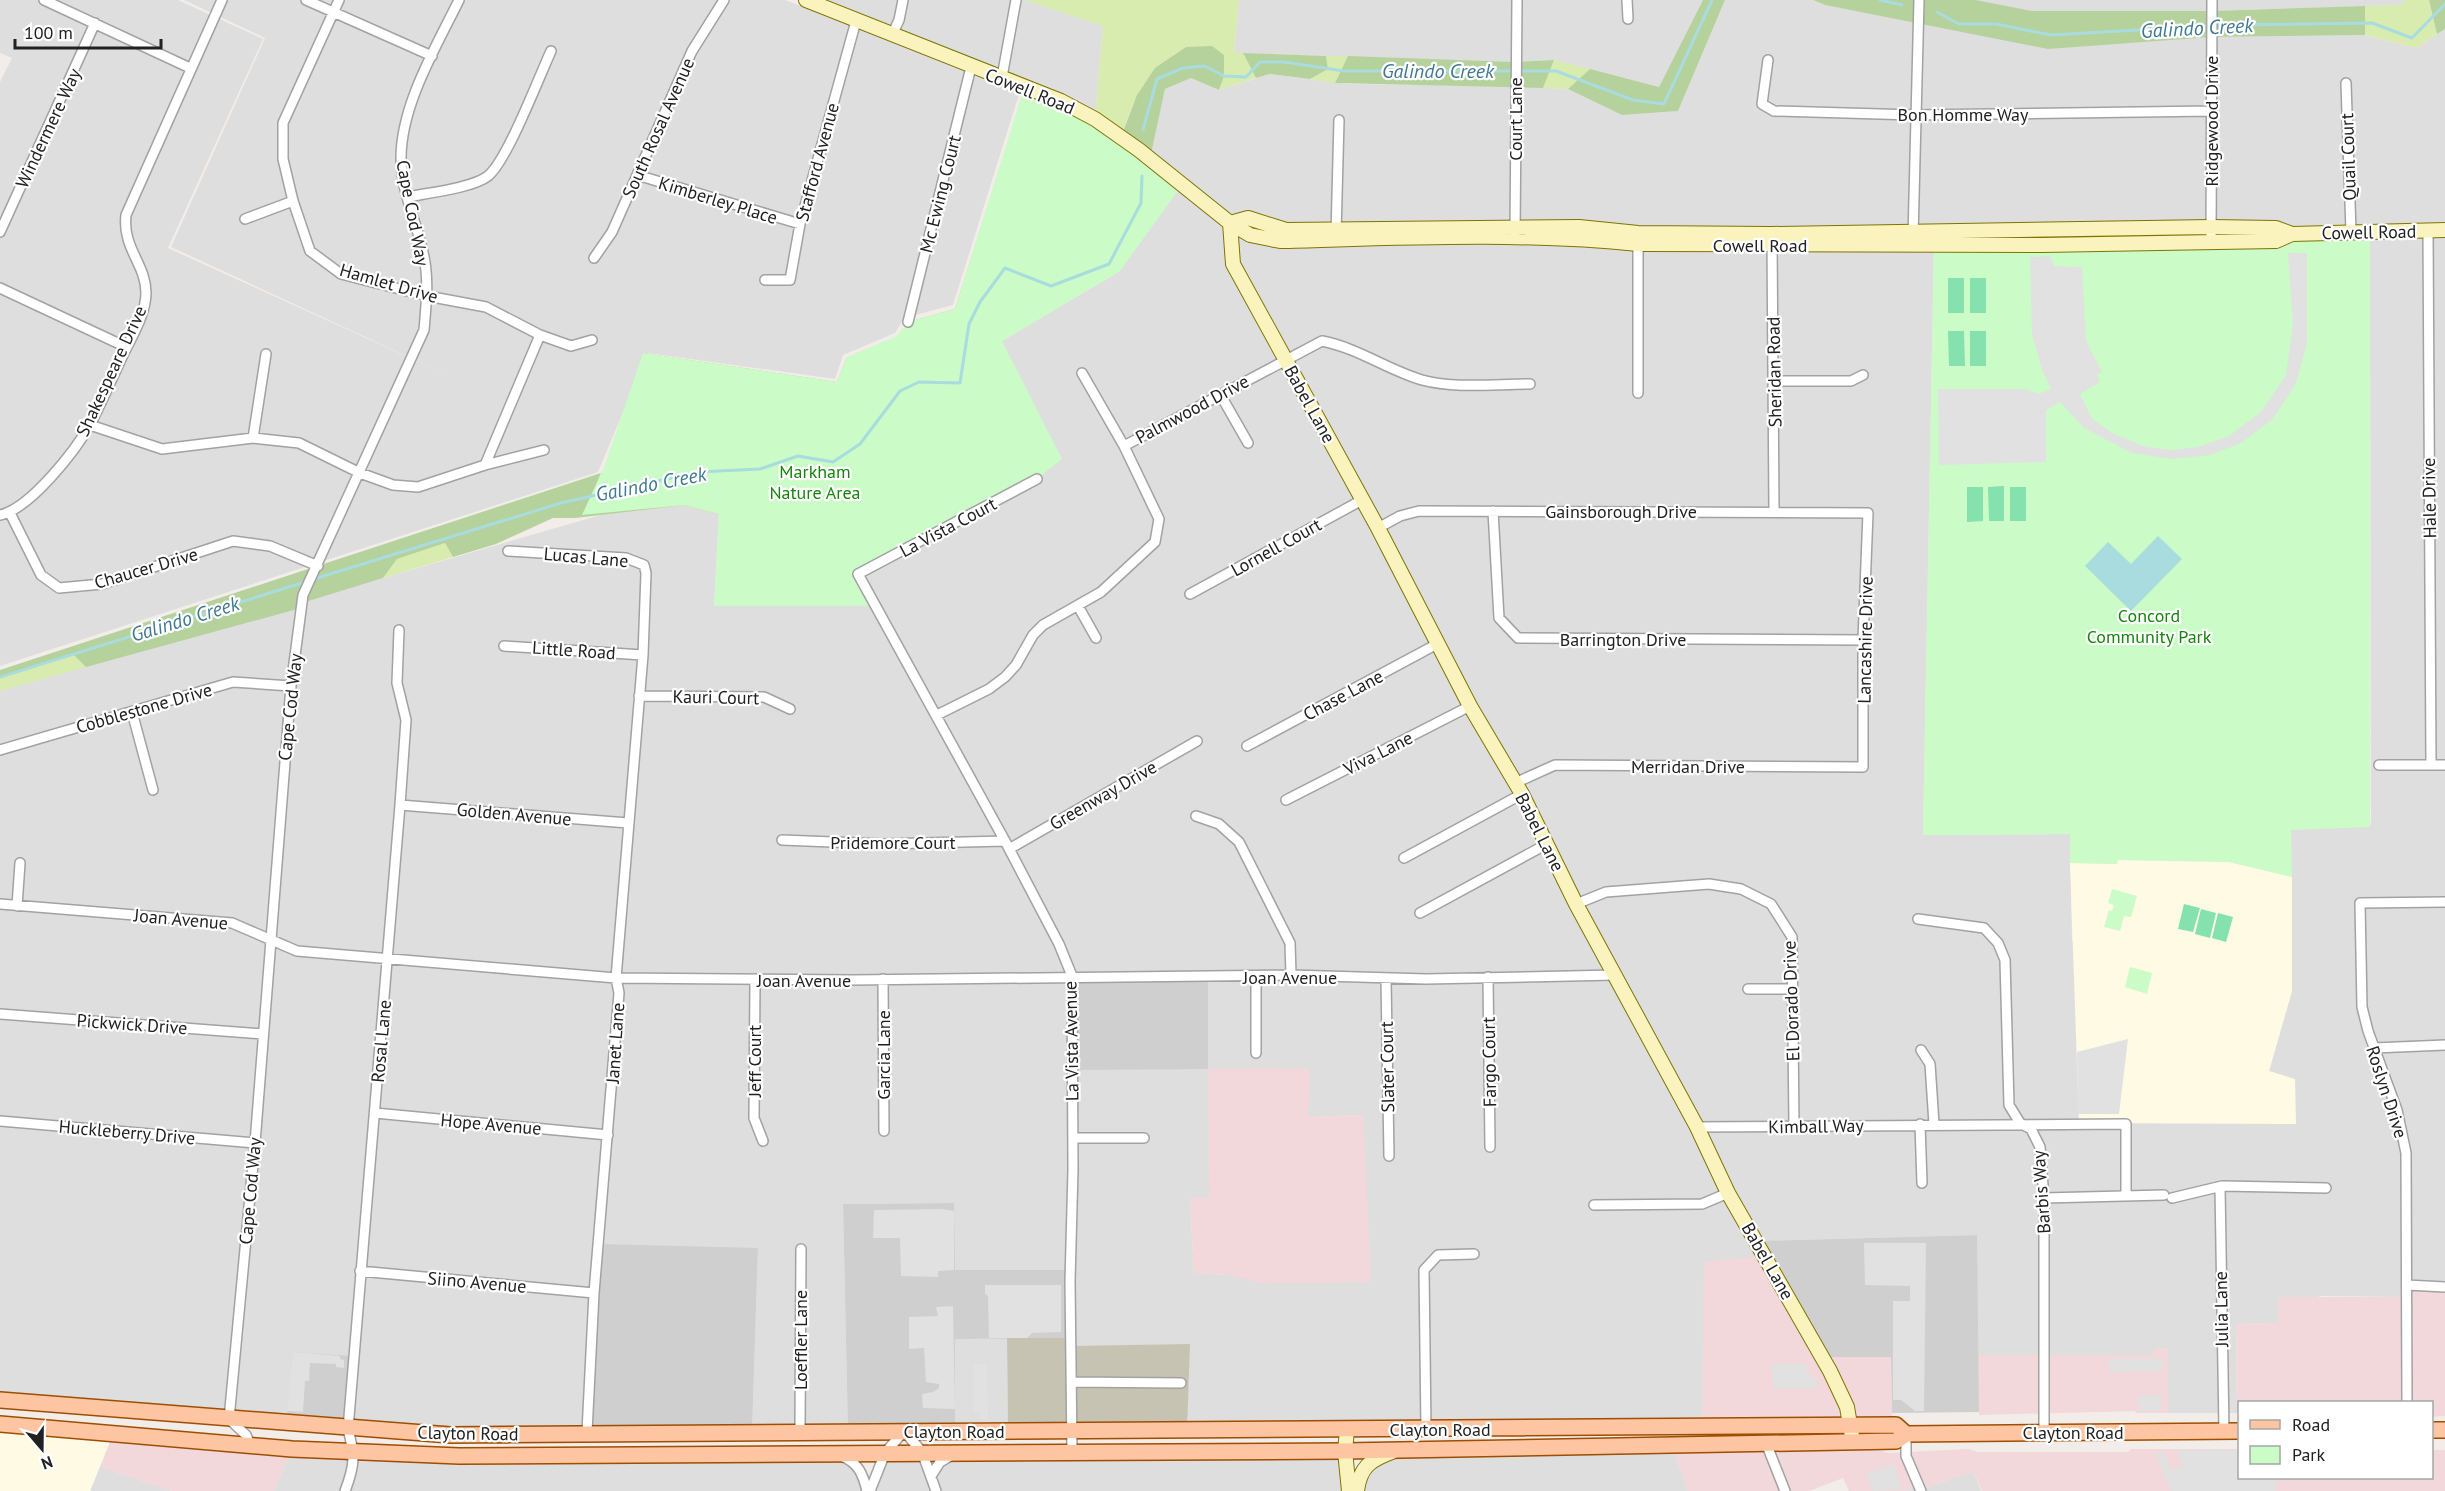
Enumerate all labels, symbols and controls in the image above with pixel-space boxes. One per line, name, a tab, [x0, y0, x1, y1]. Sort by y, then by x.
scale bar	[15, 12, 160, 50]
water label: Galindo Creek	[2140, 12, 2255, 44]
text: 100 m	[24, 21, 73, 44]
street label: South Rosal Avenue	[617, 54, 699, 202]
street label: Ridgewood Drive	[2200, 56, 2223, 187]
water label: Galindo Creek	[1382, 58, 1495, 84]
street label: Cowell Road	[982, 63, 1078, 119]
street label: Windermere Way	[10, 64, 86, 192]
street label: Court Lane	[1504, 77, 1527, 161]
street label: Stafford Avenue	[790, 100, 844, 224]
street label: Bon Homme Way	[1898, 103, 2029, 126]
street label: Quail Court	[2335, 113, 2361, 201]
street label: Mc Ewing Court	[914, 133, 966, 255]
street label: Cape Cod Way	[391, 158, 435, 269]
street label: Kimberley Place	[656, 171, 780, 229]
street label: Cowell Road	[2321, 220, 2417, 244]
street label: Cowell Road	[1713, 234, 1807, 257]
street label: Hamlet Drive	[337, 258, 441, 308]
street label: Shakespeare Drive	[71, 302, 151, 440]
street label: Sheridan Road	[1762, 316, 1786, 428]
street label: Babel Lane	[1279, 361, 1341, 447]
street label: Palmwood Drive	[1131, 369, 1253, 449]
street label: Hale Drive	[2417, 458, 2441, 538]
water label: Galindo Creek	[593, 460, 710, 507]
park label: Markham Nature Area	[769, 460, 861, 504]
street label: La Vista Court	[896, 492, 1000, 562]
street label: Gainsborough Drive	[1545, 500, 1697, 523]
street label: Lornell Court	[1227, 513, 1325, 581]
street label: Chaucer Drive	[91, 542, 201, 594]
street label: Lucas Lane	[543, 542, 629, 572]
street label: Lancashire Drive	[1852, 576, 1878, 704]
water label: Galindo Creek	[128, 590, 243, 648]
park label: Concord Community Park	[2087, 604, 2212, 648]
street label: Barrington Drive	[1560, 628, 1686, 651]
street label: Little Road	[531, 636, 617, 664]
street label: Cape Cod Way	[273, 652, 307, 762]
street label: Chase Lane	[1299, 664, 1387, 726]
street label: Cobblestone Drive	[73, 678, 215, 738]
street label: Kauri Court	[672, 685, 760, 709]
street label: Viva Lane	[1339, 726, 1416, 781]
street label: Greenway Drive	[1045, 755, 1161, 835]
street label: Merridan Drive	[1631, 755, 1745, 778]
street label: Babel Lane	[1510, 789, 1570, 875]
street label: Golden Avenue	[456, 798, 572, 830]
street label: Pridemore Court	[830, 831, 956, 854]
street label: Joan Avenue	[132, 903, 229, 935]
street label: El Dorado Drive	[1777, 940, 1805, 1062]
street label: Joan Avenue	[1242, 966, 1337, 989]
street label: Joan Avenue	[756, 969, 851, 992]
street label: La Vista Avenue	[1058, 981, 1084, 1101]
street label: Rosal Lane	[366, 999, 396, 1083]
street label: Janet Lane	[601, 1002, 629, 1085]
street label: Pickwick Drive	[76, 1009, 188, 1039]
street label: Garcia Lane	[872, 1010, 895, 1100]
street label: Fargo Court	[1477, 1017, 1501, 1107]
street label: Slater Court	[1375, 1021, 1399, 1113]
street label: Jeff Court	[743, 1025, 766, 1098]
street label: Roslyn Drive	[2361, 1043, 2413, 1141]
street label: Hope Avenue	[440, 1108, 542, 1140]
street label: Kimball Way	[1768, 1114, 1865, 1138]
street label: Huckleberry Drive	[58, 1115, 196, 1149]
street label: Cape Cod Way	[234, 1136, 266, 1246]
street label: Barbis Way	[2027, 1149, 2055, 1235]
street label: Babel Lane	[1737, 1218, 1799, 1304]
street label: Siino Avenue	[427, 1266, 527, 1298]
street label: Julia Lane	[2209, 1271, 2233, 1348]
street label: Loeffler Lane	[789, 1290, 812, 1390]
legend	[2238, 1401, 2433, 1479]
text: Road	[2292, 1413, 2330, 1436]
street label: Clayton Road	[1389, 1418, 1491, 1441]
north arrow	[12, 1419, 72, 1479]
street label: Clayton Road	[903, 1420, 1005, 1443]
street label: Clayton Road	[417, 1421, 519, 1445]
street label: Clayton Road	[2022, 1421, 2124, 1444]
text: Park	[2292, 1443, 2325, 1466]
text: N	[39, 1452, 55, 1474]

